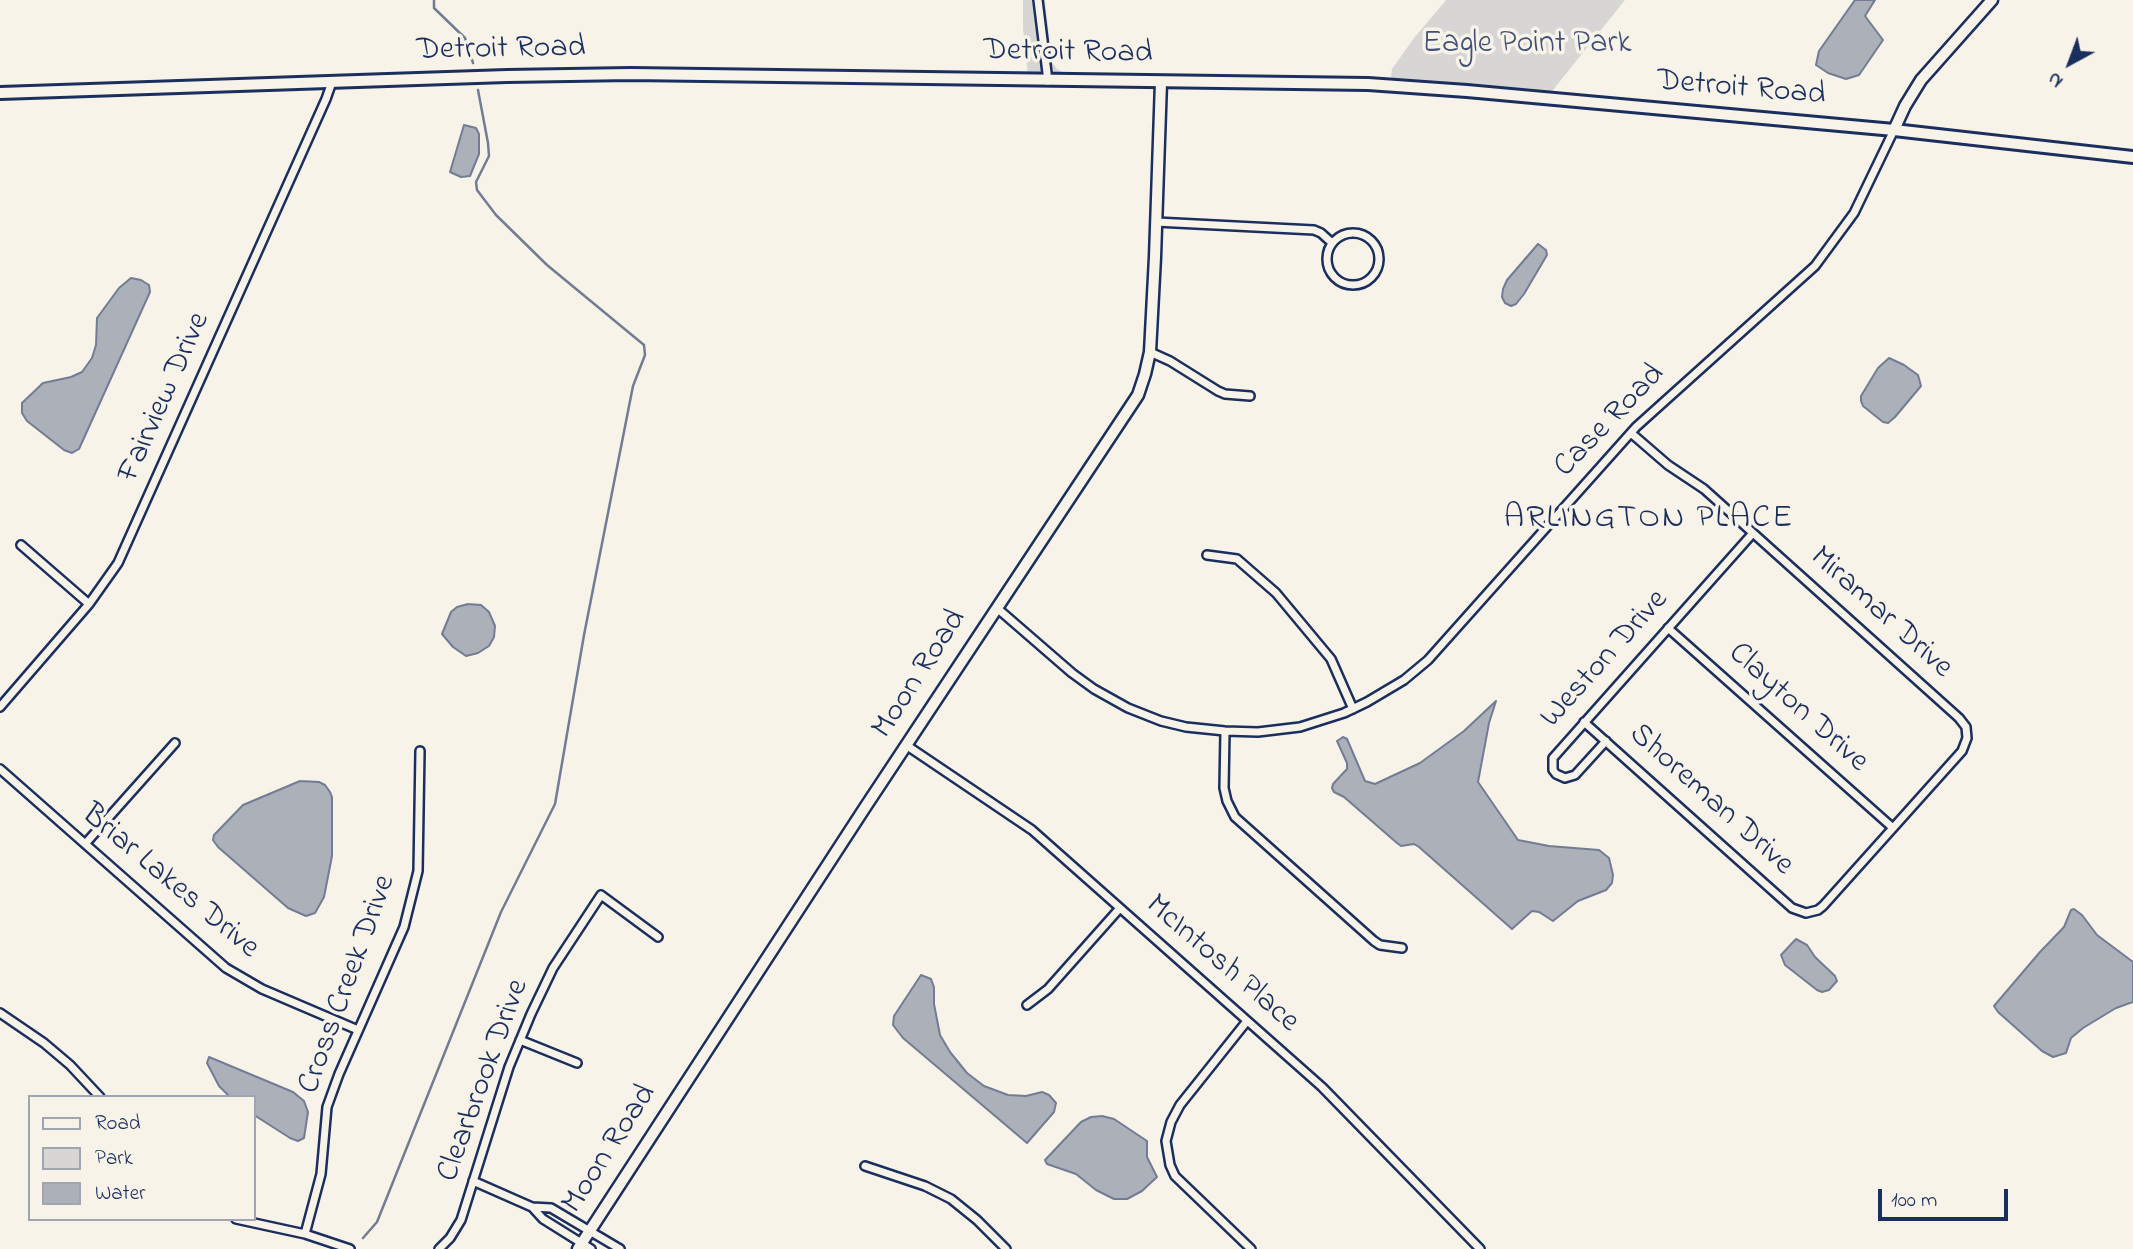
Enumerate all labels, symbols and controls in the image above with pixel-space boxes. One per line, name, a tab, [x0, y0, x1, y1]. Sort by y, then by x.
park label: Eagle Point Park	[1423, 27, 1631, 65]
north arrow	[2035, 28, 2105, 98]
street label: Detroit Road	[416, 30, 586, 72]
street label: Detroit Road	[983, 33, 1153, 75]
street label: Detroit Road	[1655, 63, 1827, 117]
text: N	[2042, 65, 2070, 94]
street label: Fairview Drive	[111, 307, 221, 489]
street label: Case Road	[1547, 357, 1675, 487]
district label: ARLINGTON PLACE	[1506, 501, 1792, 541]
street label: Miramar Drive	[1801, 540, 1959, 688]
street label: Weston Drive	[1534, 583, 1678, 737]
street label: Moon Road	[865, 603, 977, 747]
street label: Clayton Drive	[1719, 636, 1875, 782]
street label: Shoreman Drive	[1619, 717, 1801, 885]
street label: Briar Lakes Drive	[72, 797, 266, 969]
street label: Cross Creek Drive	[292, 871, 406, 1099]
street label: McIntosh Place	[1136, 888, 1306, 1042]
street label: Clearbrook Drive	[431, 975, 539, 1187]
street label: Moon Road	[555, 1078, 667, 1222]
legend	[28, 1095, 256, 1221]
text: Road	[95, 1109, 141, 1139]
text: Park	[95, 1144, 133, 1174]
scale bar	[1881, 1176, 2010, 1220]
text: Water	[95, 1179, 146, 1209]
text: 100 m	[1891, 1186, 1937, 1216]

